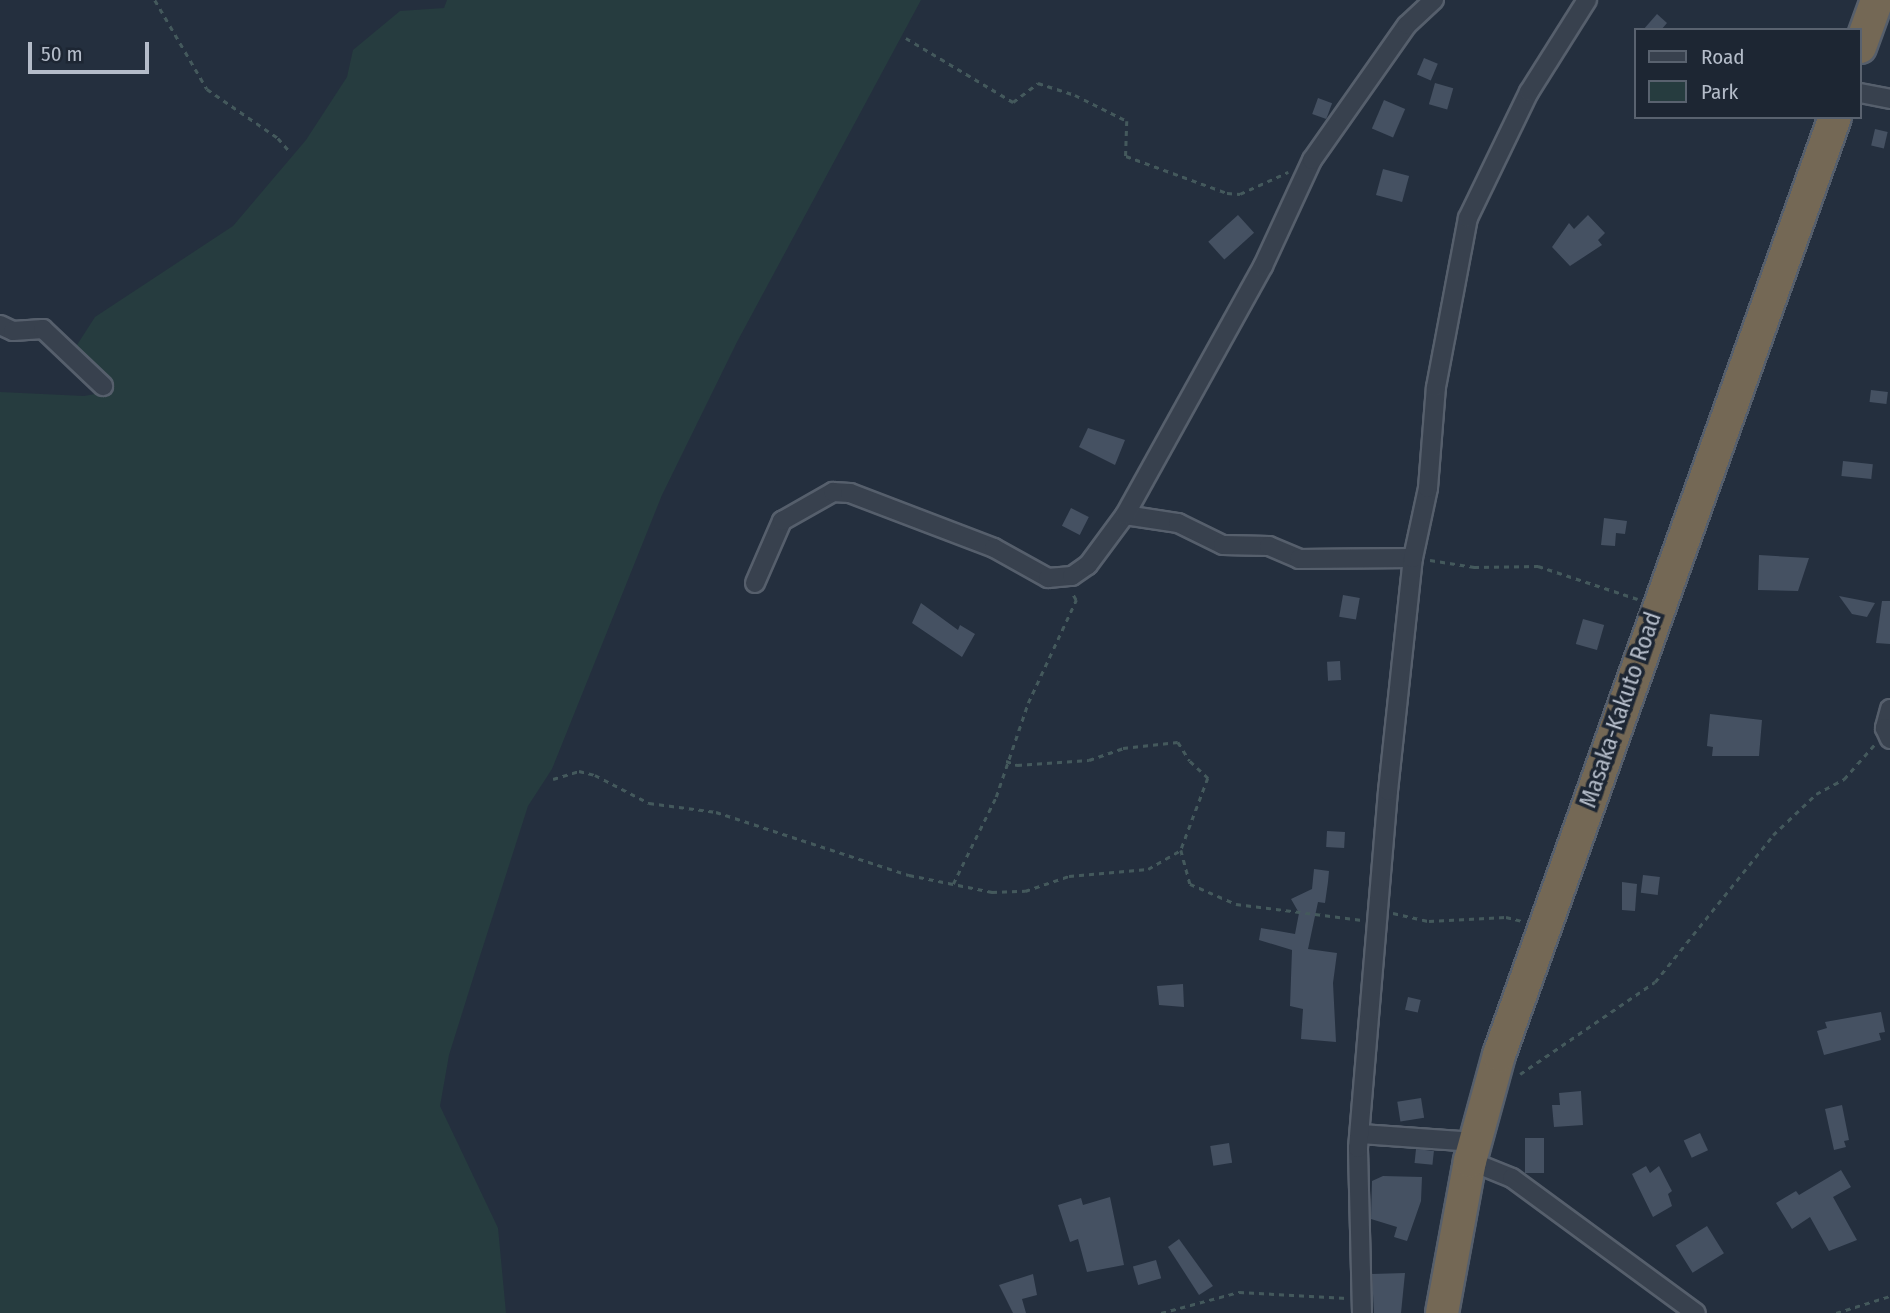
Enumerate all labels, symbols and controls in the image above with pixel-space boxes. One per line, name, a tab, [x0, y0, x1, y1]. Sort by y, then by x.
scale bar	[32, 28, 152, 72]
legend	[1634, 28, 1862, 119]
text: 50 m	[41, 41, 83, 67]
text: Road	[1701, 44, 1745, 70]
text: Park	[1701, 79, 1738, 105]
street label: Masaka-Kakuto Road	[1574, 608, 1668, 812]

